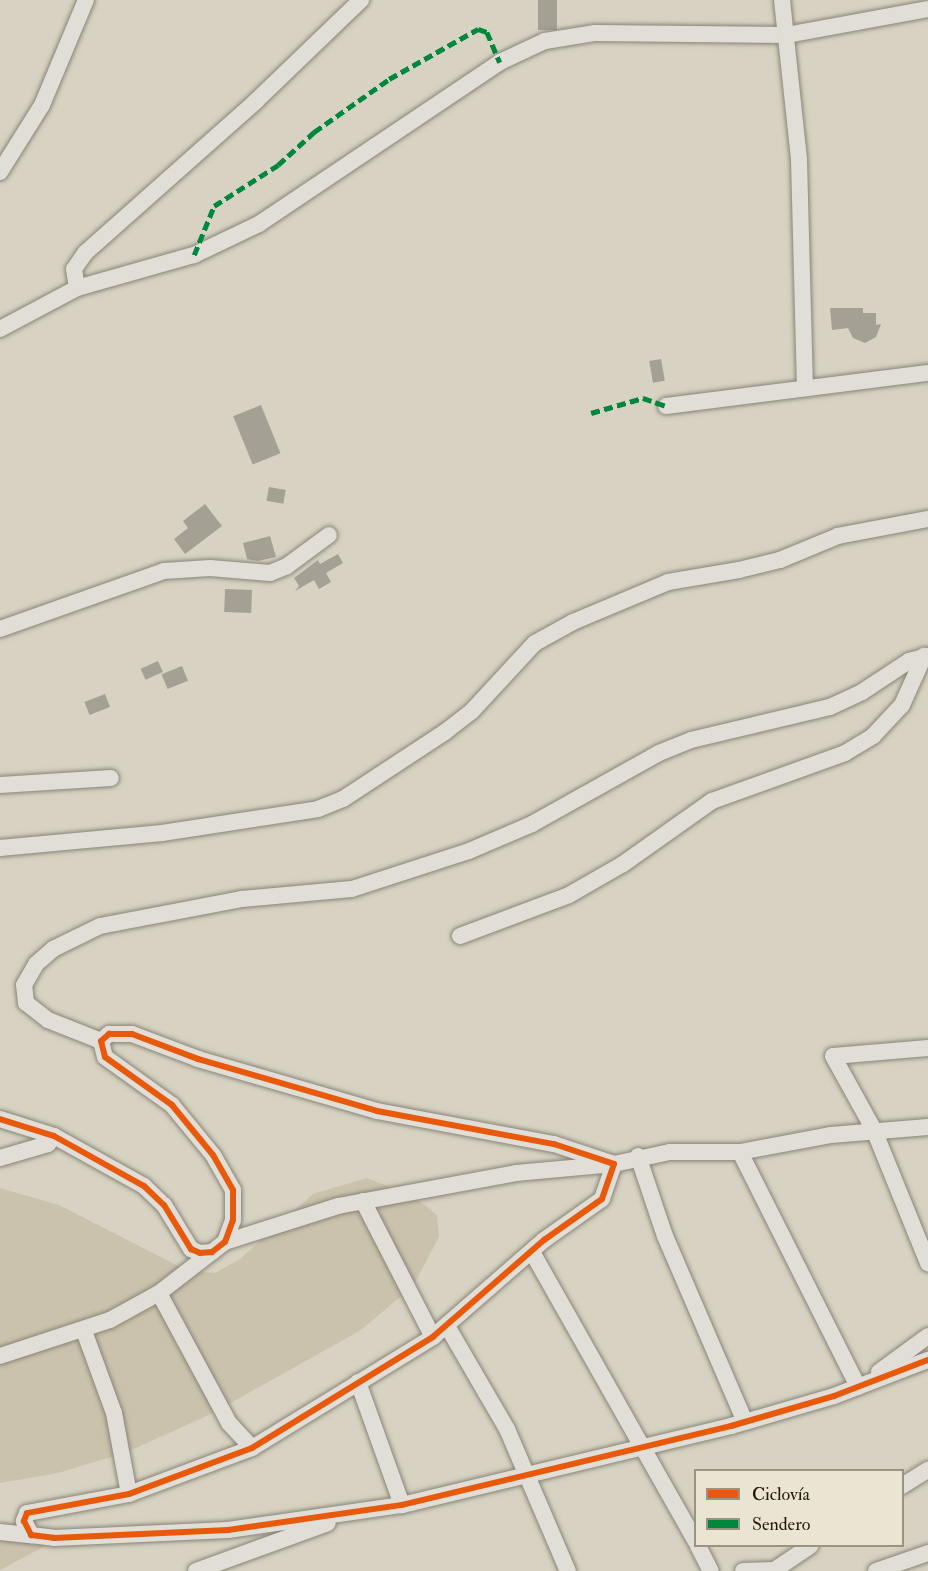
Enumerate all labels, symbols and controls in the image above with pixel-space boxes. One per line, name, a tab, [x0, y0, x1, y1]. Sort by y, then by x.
legend	[694, 1469, 904, 1547]
text: Ciclovía	[752, 1483, 810, 1506]
text: Sendero	[752, 1513, 810, 1536]

